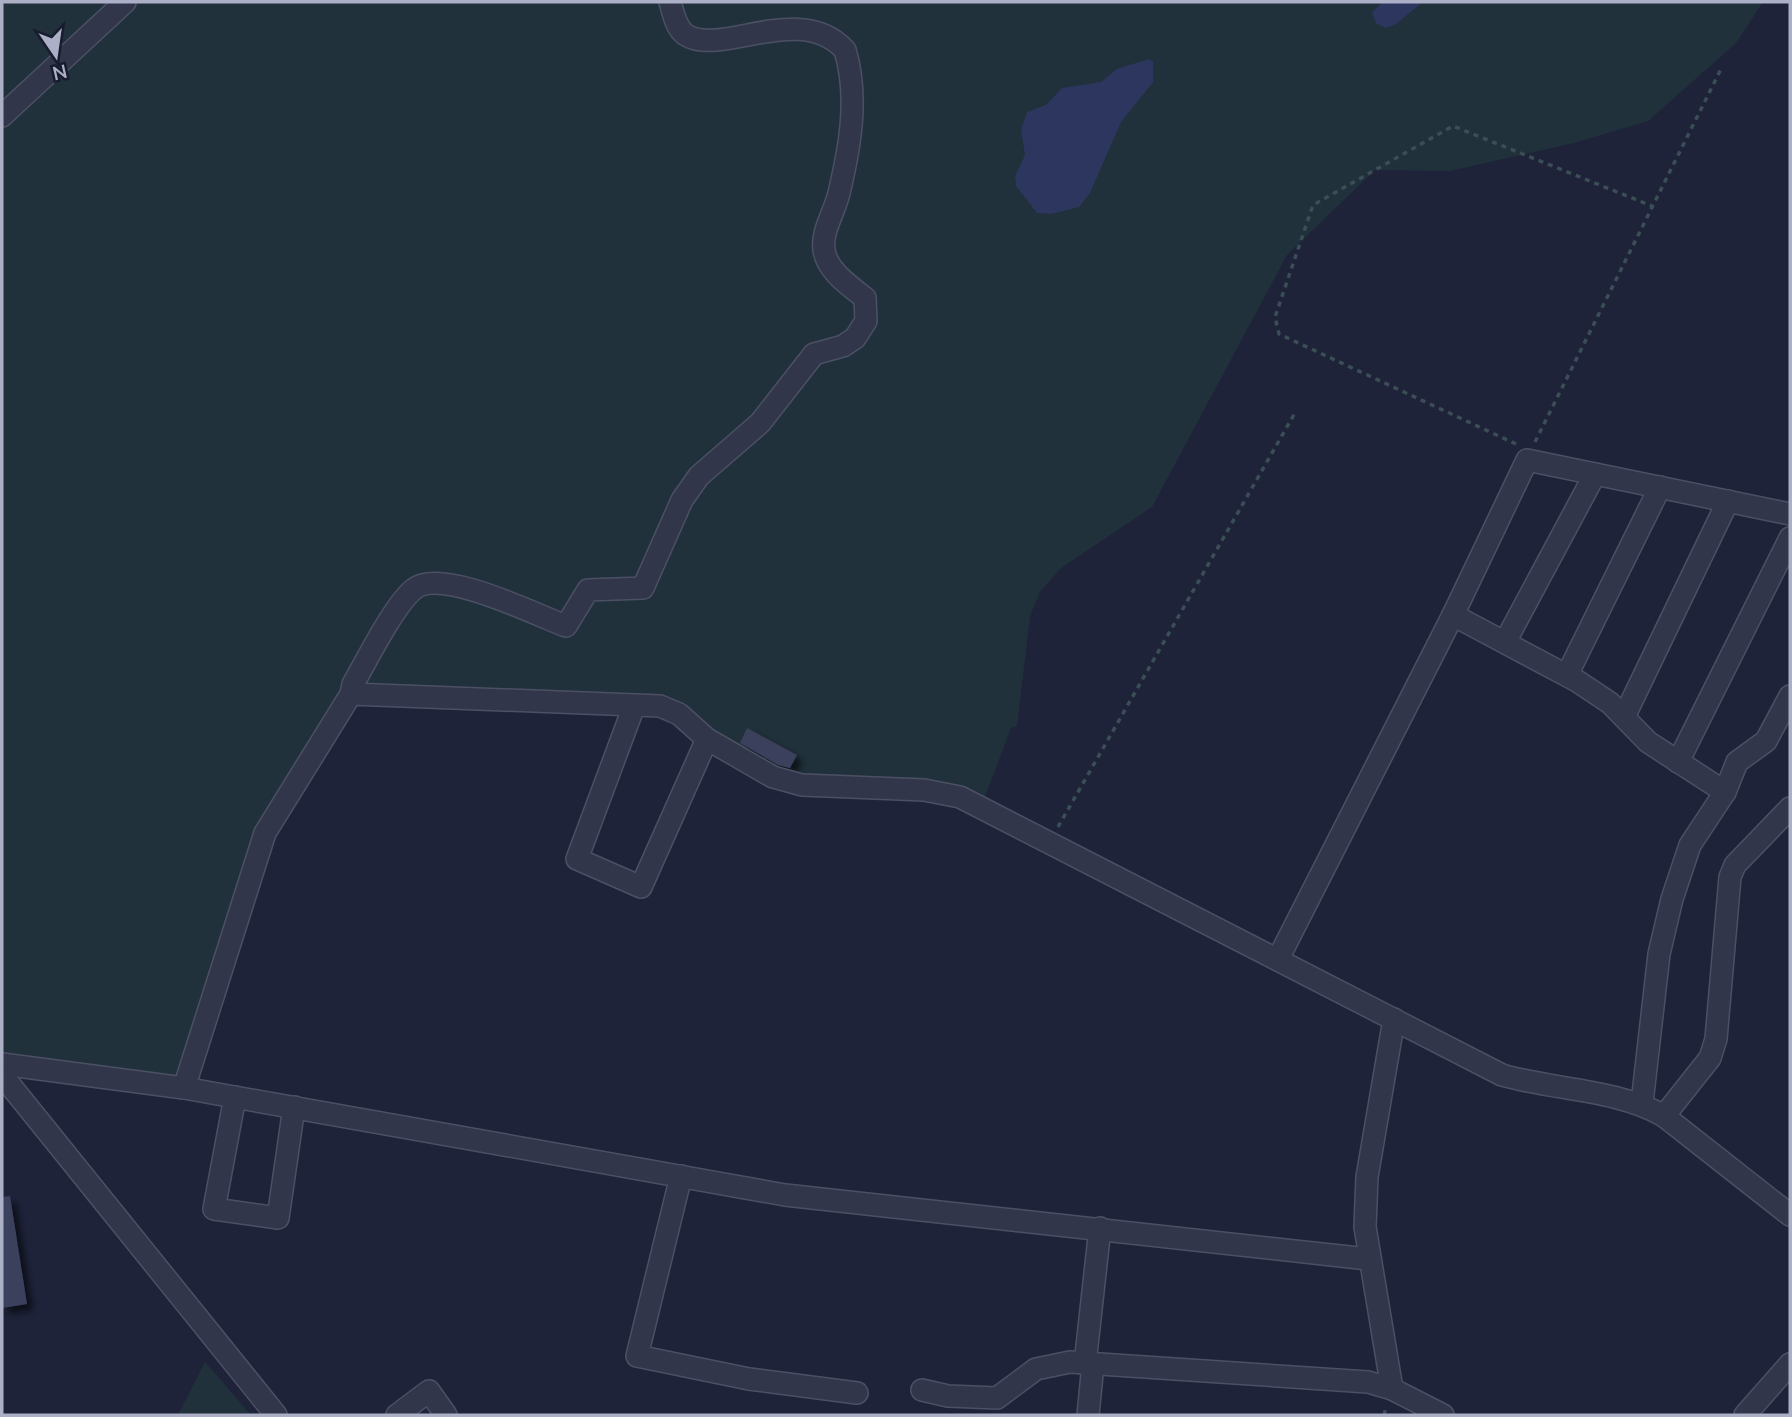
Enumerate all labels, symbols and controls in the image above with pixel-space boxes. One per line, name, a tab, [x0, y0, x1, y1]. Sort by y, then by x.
north arrow	[21, 21, 91, 91]
text: N	[50, 57, 69, 86]

